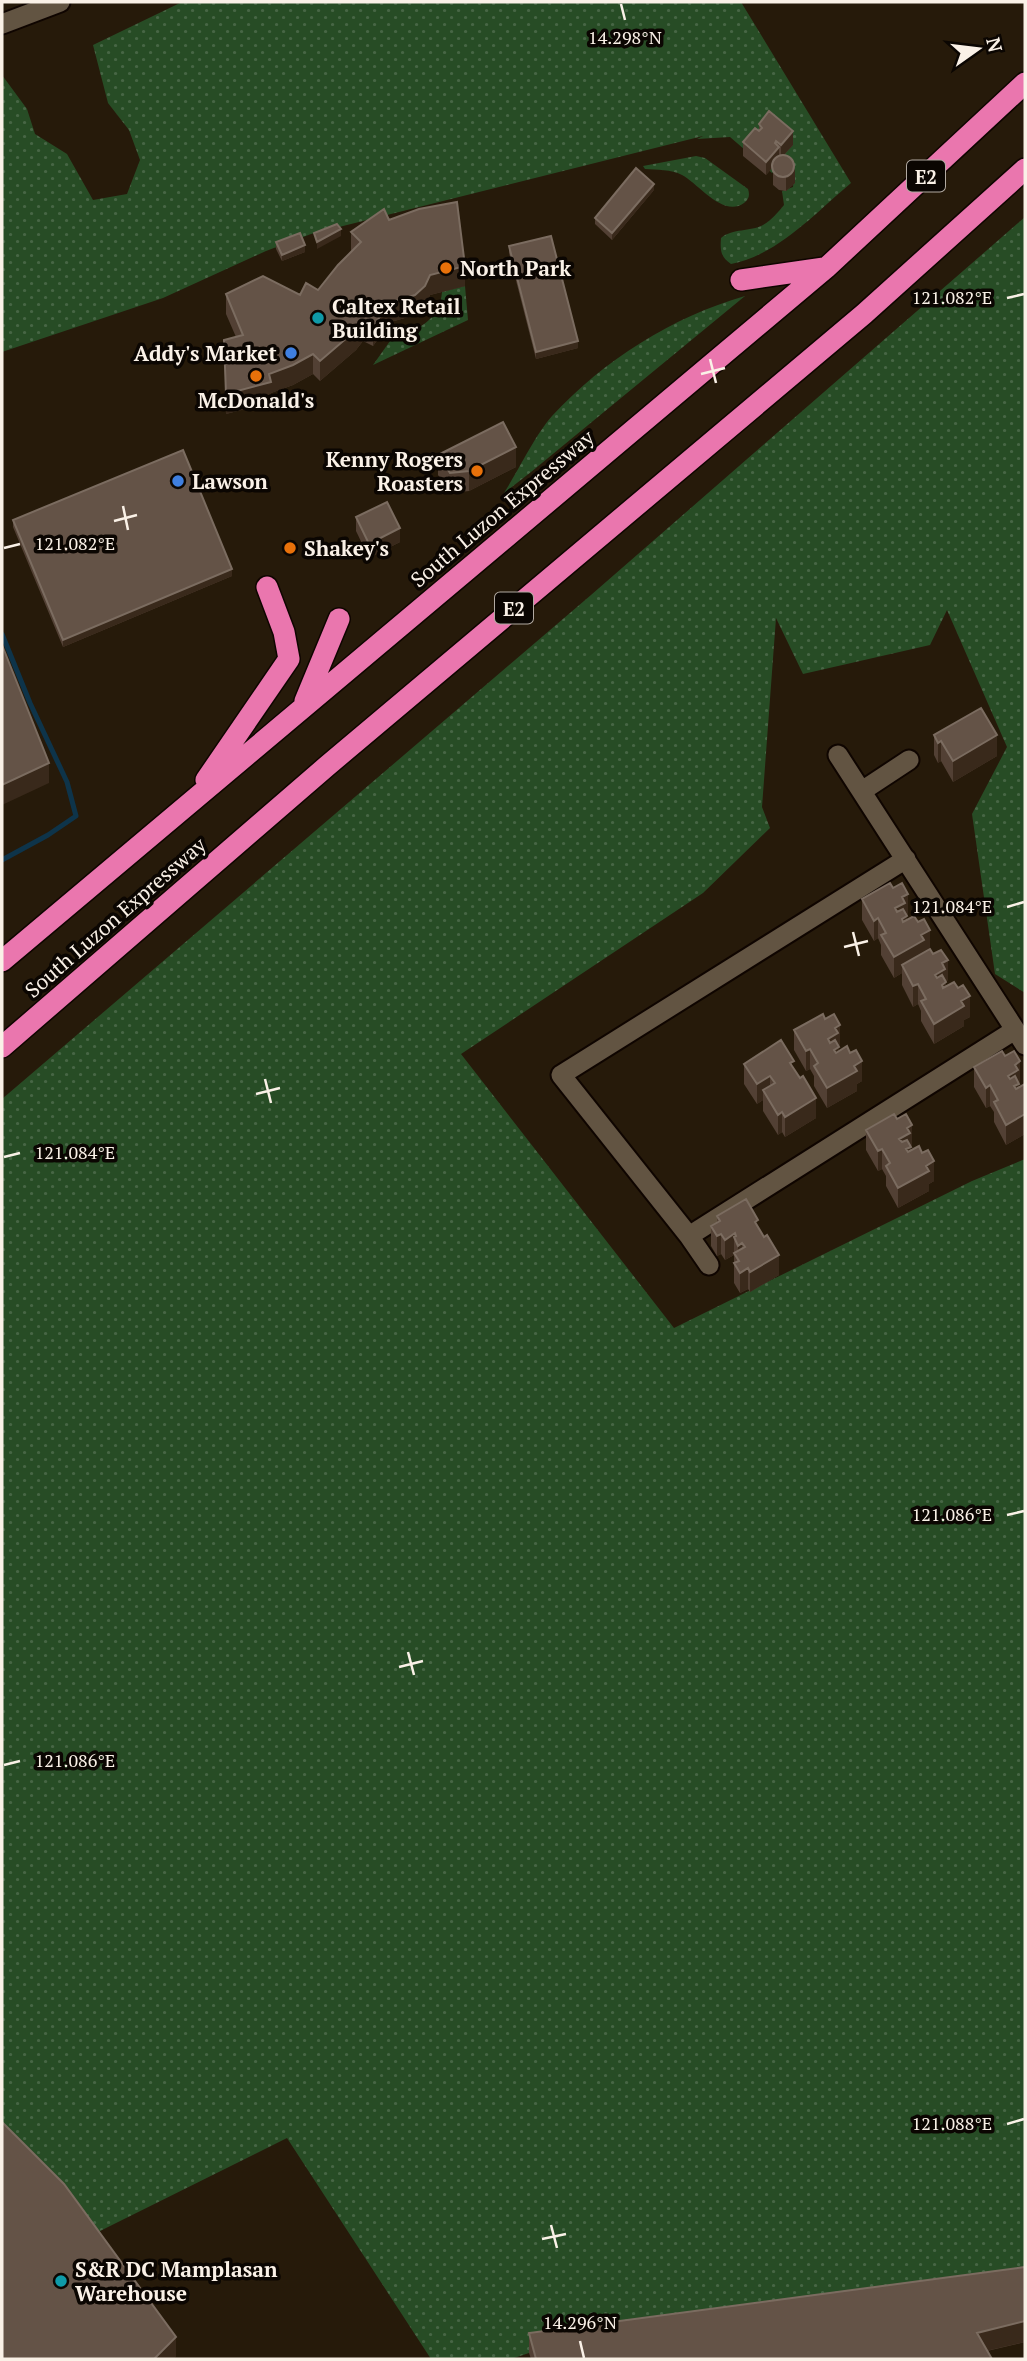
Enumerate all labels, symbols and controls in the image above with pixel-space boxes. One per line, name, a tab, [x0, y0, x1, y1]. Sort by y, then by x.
north arrow	[943, 14, 1013, 84]
text: 14.298°N	[588, 25, 662, 49]
text: N	[981, 35, 1009, 55]
road number: E2	[907, 160, 945, 192]
place label: North Park	[460, 254, 572, 282]
marker: North Park	[438, 260, 454, 276]
text: 121.082°E	[912, 285, 992, 309]
place label: Caltex Retail Building	[332, 292, 461, 344]
marker: Caltex Retail Building	[310, 310, 326, 326]
place label: Addy's Market	[134, 339, 278, 367]
marker: Addy's Market	[283, 345, 299, 361]
marker: McDonald's	[248, 368, 264, 384]
place label: McDonald's	[198, 386, 314, 414]
street label: South Luzon Expressway	[404, 423, 600, 593]
place label: Kenny Rogers Roasters	[326, 445, 463, 497]
marker: Kenny Rogers Roasters	[469, 463, 485, 479]
place label: Lawson	[192, 467, 268, 495]
marker: Lawson	[170, 473, 186, 489]
text: 121.082°E	[35, 531, 115, 555]
place label: Shakey's	[304, 534, 389, 562]
marker: Shakey's	[282, 540, 298, 556]
road number: E2	[495, 593, 533, 624]
street label: South Luzon Expressway	[19, 830, 212, 1003]
text: 121.084°E	[912, 894, 992, 918]
text: 121.084°E	[35, 1140, 115, 1164]
text: 121.086°E	[912, 1502, 992, 1526]
text: 121.086°E	[35, 1748, 115, 1772]
text: 121.088°E	[912, 2111, 992, 2135]
place label: S&R DC Mamplasan Warehouse	[75, 2255, 278, 2307]
marker: S&R DC Mamplasan Warehouse	[53, 2273, 69, 2289]
text: 14.296°N	[543, 2310, 617, 2334]

